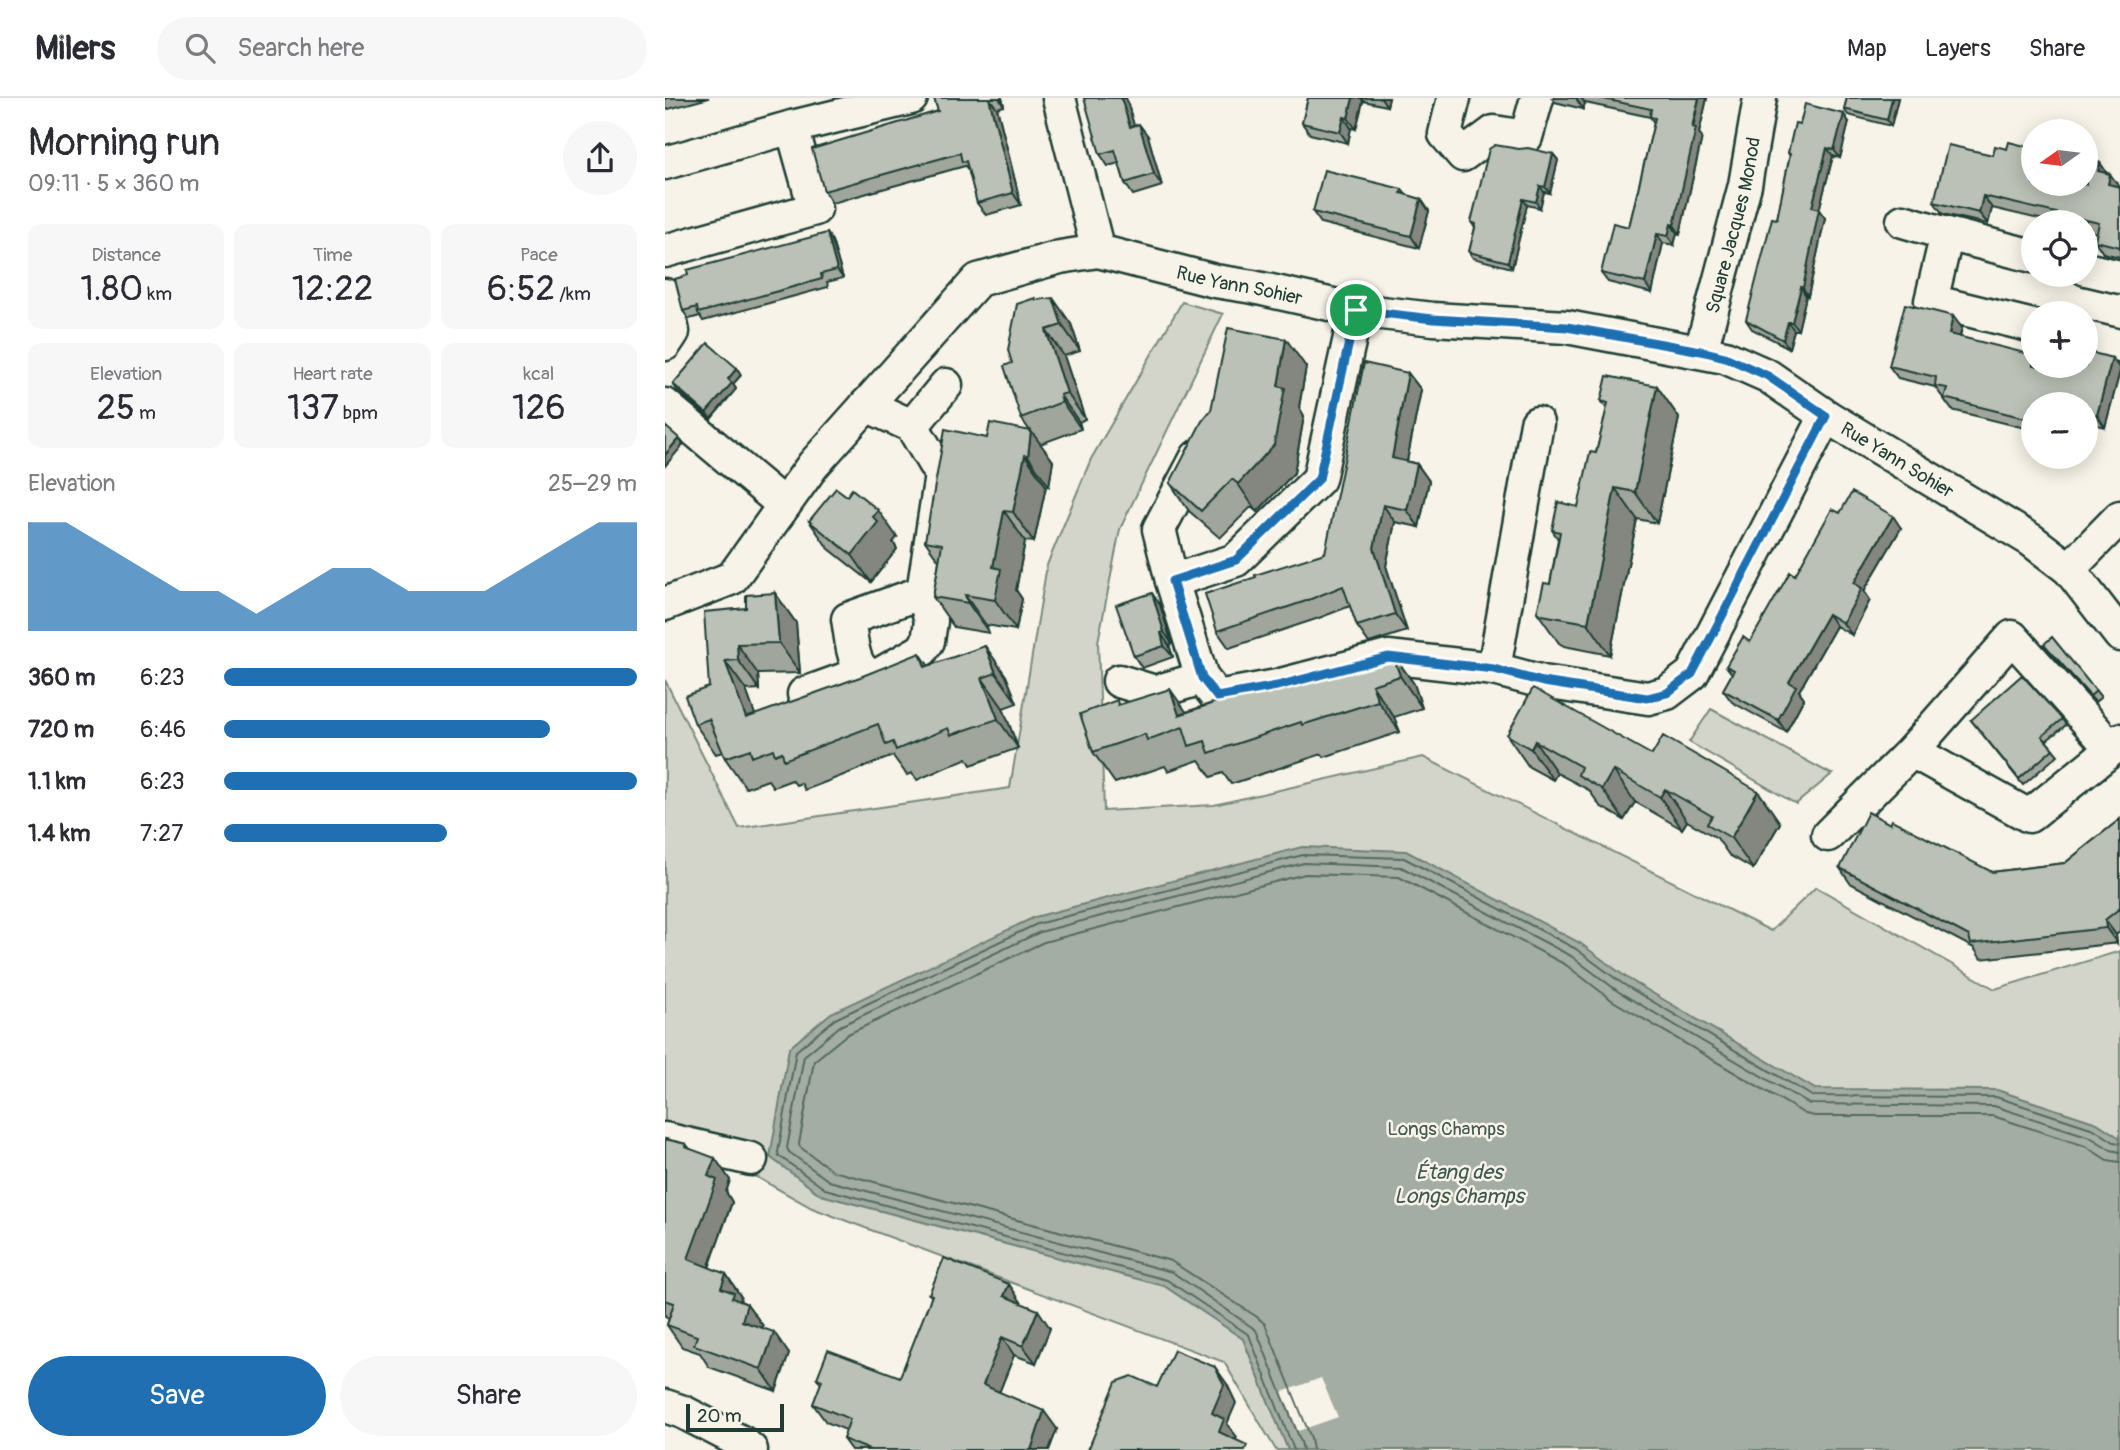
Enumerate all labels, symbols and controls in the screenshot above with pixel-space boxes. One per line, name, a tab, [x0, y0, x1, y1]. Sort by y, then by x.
search box	[157, 17, 647, 80]
text: Milers	[35, 28, 115, 69]
icon: search	[181, 29, 219, 67]
text: Search here	[237, 32, 364, 64]
text: Map	[1847, 34, 1887, 63]
text: Layers	[1925, 34, 1991, 63]
text: Share	[2029, 34, 2085, 63]
text: Morning run	[28, 119, 220, 167]
north arrow	[2021, 119, 2098, 196]
map controls	[2021, 119, 2098, 469]
button: share	[563, 121, 637, 195]
street label: Square Jacques Monod	[1701, 135, 1766, 316]
text: 09:11 · 5 × 360 m	[28, 169, 200, 198]
button: locate	[2021, 210, 2098, 287]
text: Distance	[91, 243, 161, 267]
text: Time	[313, 243, 352, 267]
text: Pace	[520, 243, 558, 267]
street label: Rue Yann Sohier	[1174, 261, 1305, 311]
text: 1.80	[80, 267, 143, 311]
text: 12:22	[292, 267, 373, 311]
text: 6:52	[487, 267, 555, 311]
pin	[1326, 280, 1386, 340]
text: km	[143, 282, 172, 306]
text: /km	[555, 282, 591, 306]
icon: arrive	[1337, 291, 1375, 329]
button: +	[2021, 301, 2098, 378]
text: Elevation	[90, 362, 162, 386]
text: Heart rate	[292, 362, 373, 386]
text: kcal	[523, 362, 554, 386]
text: 25	[96, 386, 135, 430]
text: 137	[287, 386, 339, 430]
text: 126	[512, 386, 566, 430]
button: −	[2021, 392, 2098, 469]
text: m	[135, 401, 156, 425]
text: bpm	[339, 401, 378, 425]
street label: Rue Yann Sohier	[1836, 417, 1958, 504]
text: Elevation	[28, 469, 116, 498]
text: 25–29 m	[548, 469, 637, 498]
text: 360 m	[28, 663, 95, 692]
text: 6:23	[140, 663, 185, 692]
text: 720 m	[28, 715, 94, 744]
text: 6:46	[140, 715, 186, 744]
text: 1.1 km	[28, 767, 86, 796]
text: 6:23	[140, 767, 185, 796]
text: 1.4 km	[28, 819, 90, 848]
text: 7:27	[140, 819, 183, 848]
park label: Longs Champs	[1387, 1117, 1505, 1141]
water label: Étang des Longs Champs	[1394, 1159, 1527, 1210]
button: Save	[28, 1356, 326, 1436]
button: Share	[340, 1356, 637, 1436]
scale bar	[686, 1401, 784, 1433]
text: 20 m	[697, 1404, 742, 1428]

